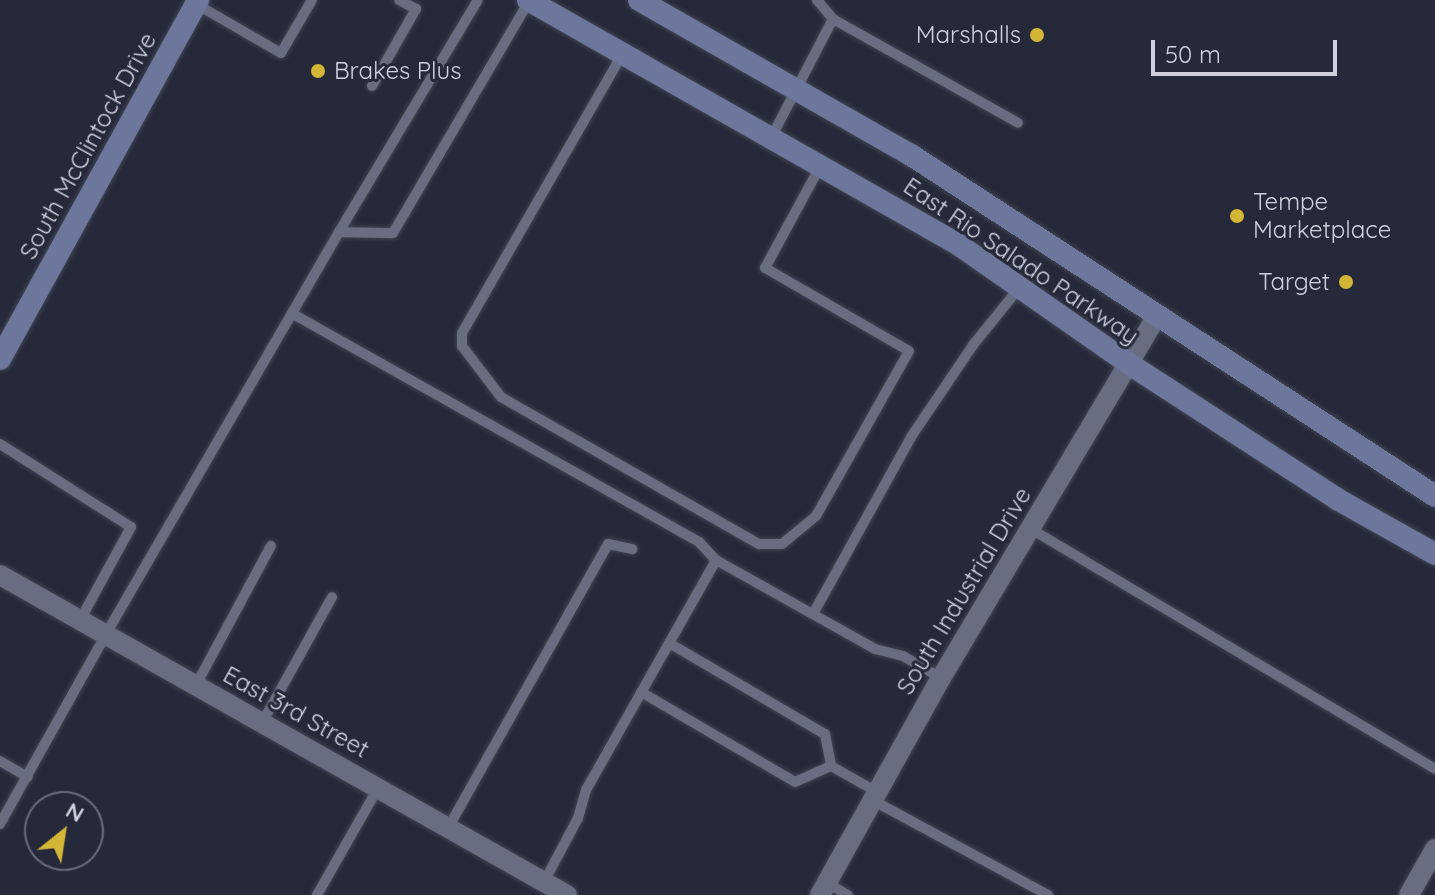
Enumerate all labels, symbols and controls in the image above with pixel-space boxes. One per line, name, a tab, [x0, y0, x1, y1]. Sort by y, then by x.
place label: Marshalls	[916, 21, 1021, 49]
scale bar	[1155, 24, 1341, 74]
marker: Marshalls	[1028, 26, 1046, 44]
street label: South McClintock Drive	[14, 28, 162, 264]
text: 50 m	[1165, 39, 1221, 69]
place label: Brakes Plus	[334, 57, 461, 85]
marker: Brakes Plus	[309, 62, 327, 80]
street label: East Rio Salado Parkway	[898, 172, 1144, 350]
place label: Tempe Marketplace	[1253, 188, 1391, 244]
marker: Tempe Marketplace	[1228, 207, 1246, 225]
place label: Target	[1258, 268, 1330, 296]
marker: Target	[1337, 273, 1355, 291]
street label: South Industrial Drive	[891, 482, 1037, 700]
street label: East 3rd Street	[218, 660, 374, 764]
north arrow	[24, 791, 104, 871]
text: N	[61, 796, 89, 828]

